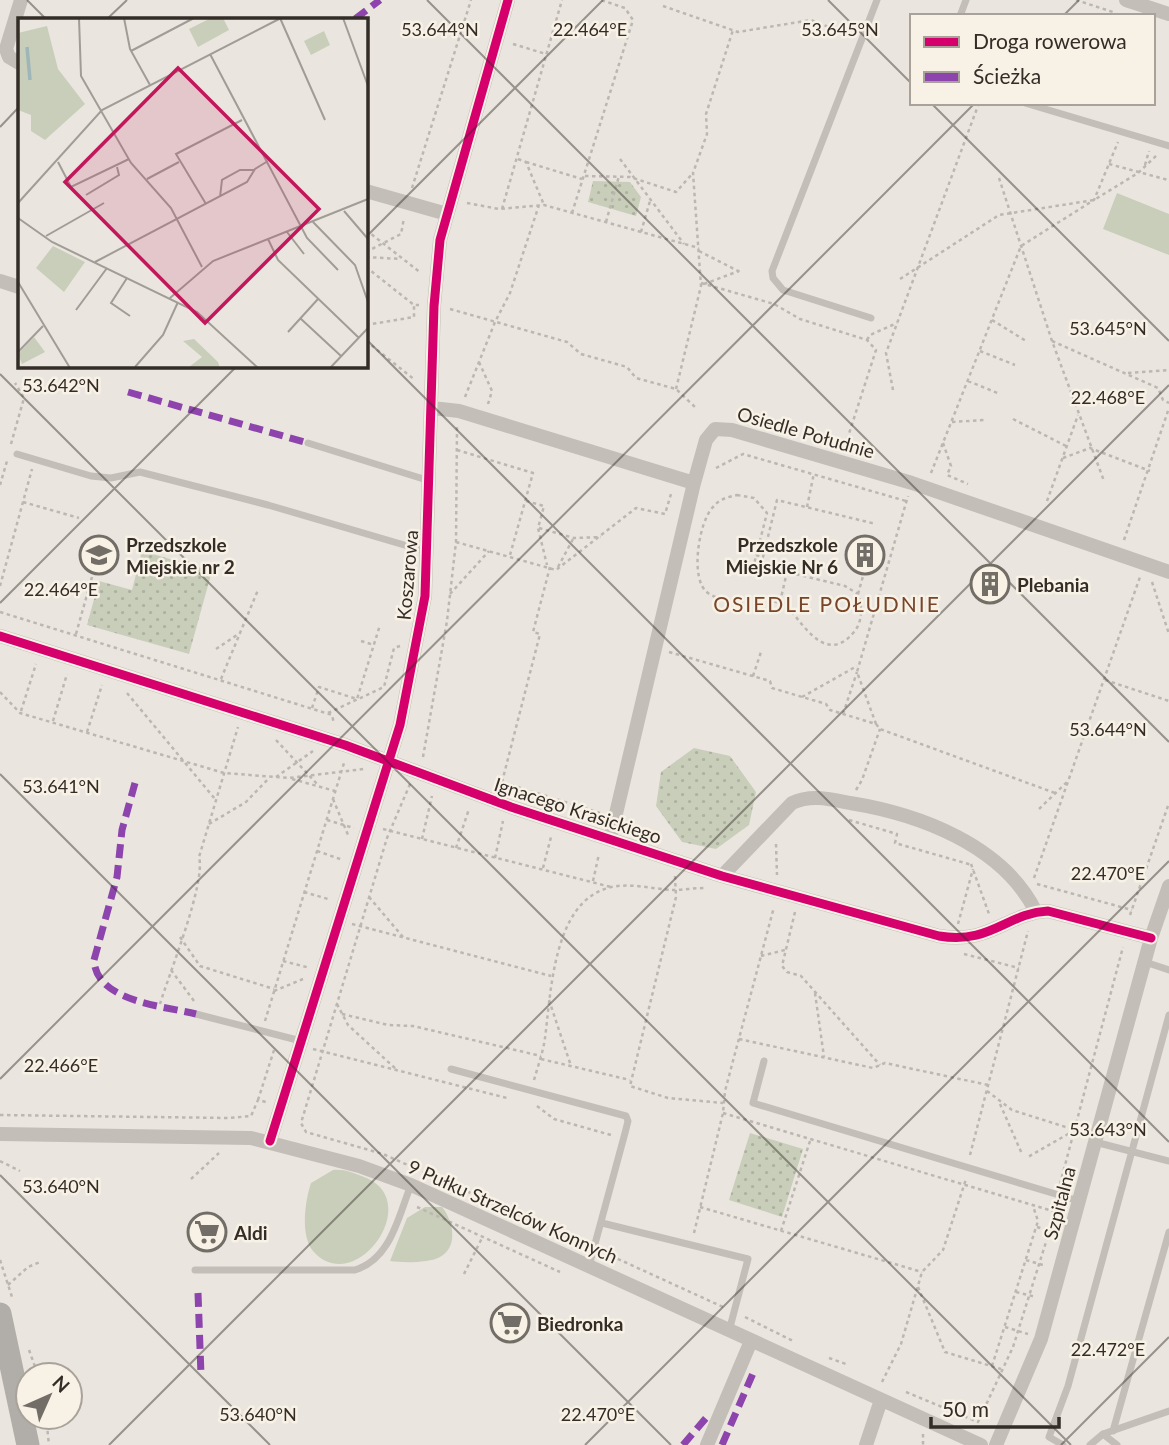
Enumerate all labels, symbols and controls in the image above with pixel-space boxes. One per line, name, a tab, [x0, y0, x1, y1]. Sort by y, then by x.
legend	[910, 14, 1155, 105]
inset map	[18, 18, 368, 368]
text: 53.644°N	[401, 18, 479, 40]
text: 22.464°E	[553, 18, 627, 40]
text: 53.645°N	[801, 18, 879, 40]
text: Droga rowerowa	[973, 28, 1127, 53]
text: Ścieżka	[973, 63, 1041, 88]
text: 53.645°N	[1069, 317, 1147, 339]
text: 53.642°N	[22, 374, 100, 396]
text: 22.468°E	[1071, 386, 1145, 408]
street label: Osiedle Południe	[735, 401, 877, 463]
street label: Koszarowa	[392, 529, 422, 621]
place label: Przedszkole Miejskie nr 2	[126, 533, 235, 578]
place label: Przedszkole Miejskie Nr 6	[725, 533, 838, 578]
school or university icon: Przedszkole Miejskie nr 2	[78, 534, 120, 576]
building icon: Przedszkole Miejskie Nr 6	[844, 534, 886, 576]
building icon: Plebania	[969, 563, 1011, 605]
place label: Plebania	[1017, 573, 1089, 596]
text: 22.464°E	[24, 578, 98, 600]
district label: OSIEDLE POŁUDNIE	[713, 591, 941, 616]
text: 53.644°N	[1069, 718, 1147, 740]
street label: Ignacego Krasickiego	[491, 772, 665, 848]
text: 53.641°N	[22, 775, 100, 797]
text: 22.470°E	[1071, 862, 1145, 884]
text: 22.466°E	[24, 1054, 98, 1076]
text: 53.643°N	[1069, 1118, 1147, 1140]
street label: 9 Pułku Strzelców Konnych	[405, 1154, 621, 1268]
street label: Szpitalna	[1038, 1164, 1080, 1242]
text: 53.640°N	[22, 1175, 100, 1197]
supermarket icon: Aldi	[186, 1211, 228, 1253]
place label: Aldi	[233, 1221, 268, 1244]
supermarket icon: Biedronka	[489, 1302, 531, 1344]
place label: Biedronka	[537, 1312, 623, 1335]
text: 22.472°E	[1071, 1338, 1145, 1360]
north arrow	[14, 1361, 84, 1431]
text: N	[48, 1370, 75, 1397]
scale bar	[931, 1386, 1059, 1430]
text: 50 m	[942, 1396, 989, 1421]
text: 53.640°N	[219, 1403, 297, 1425]
text: 22.470°E	[561, 1403, 635, 1425]

